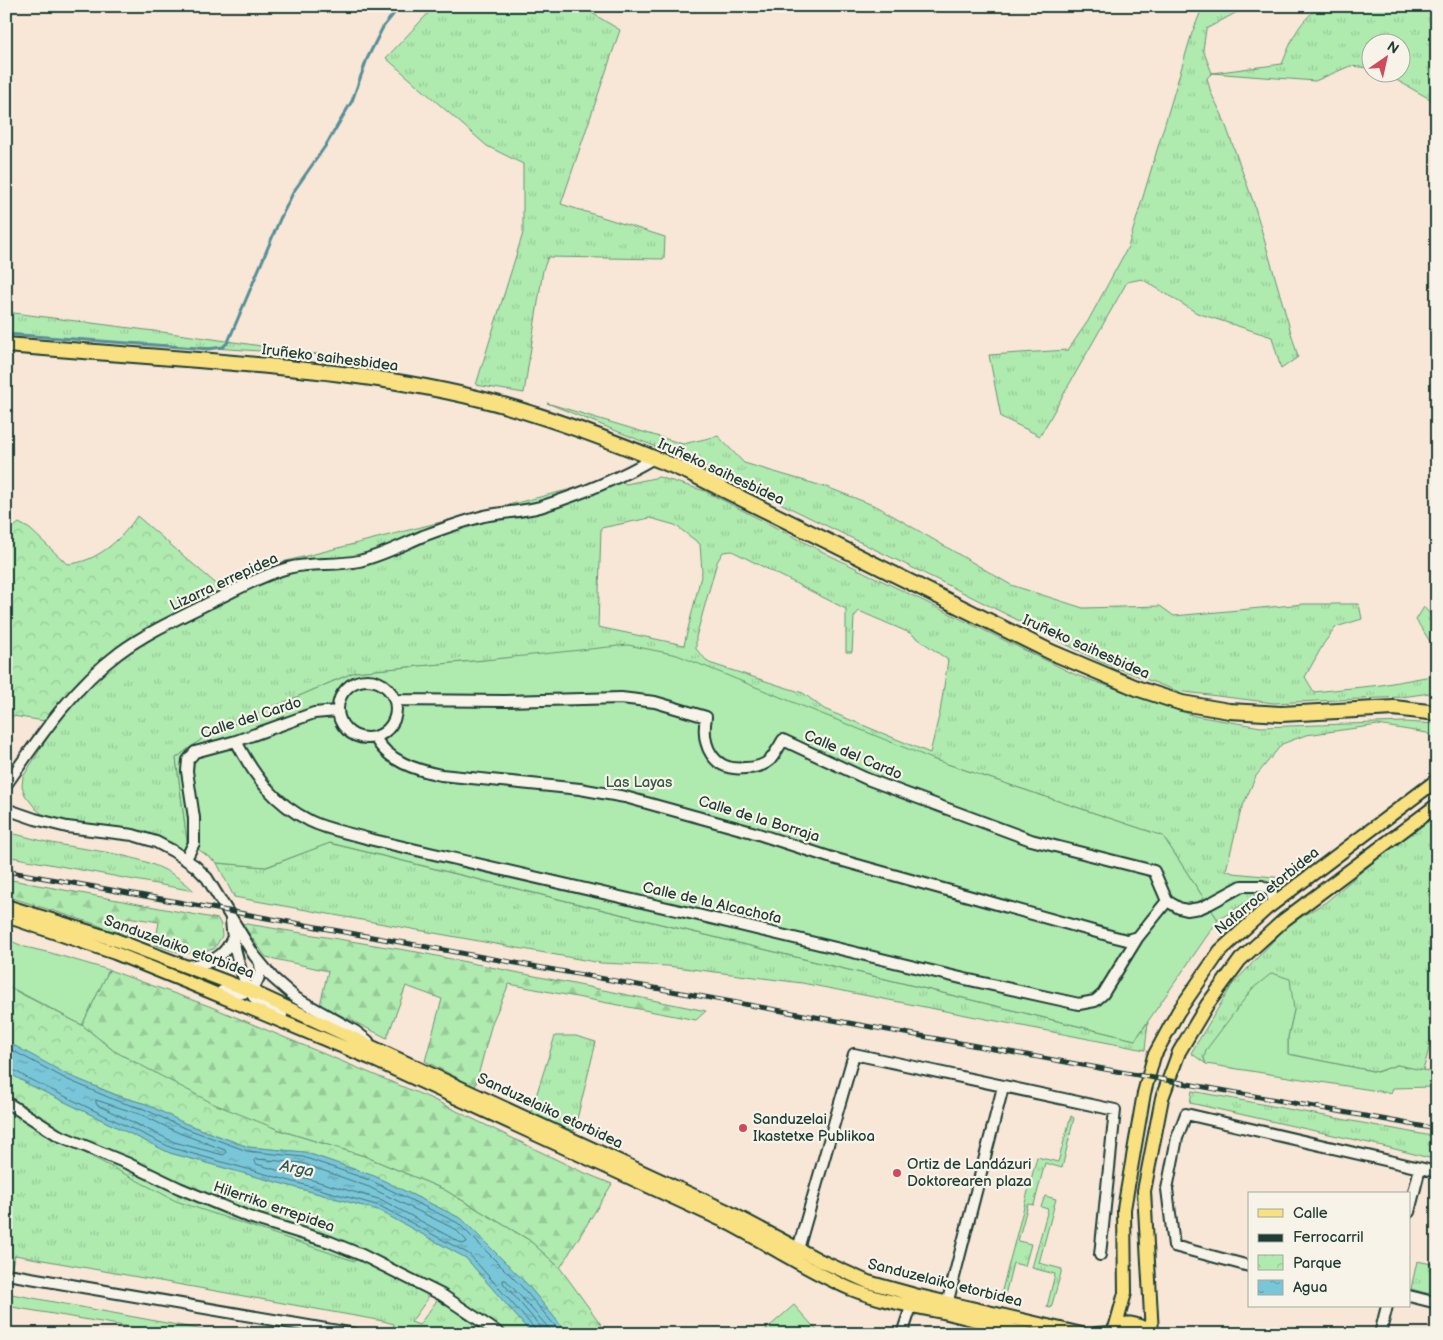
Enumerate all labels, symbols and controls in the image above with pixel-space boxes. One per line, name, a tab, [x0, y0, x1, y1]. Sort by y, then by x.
north arrow	[1360, 32, 1410, 82]
text: N	[1384, 38, 1402, 58]
street label: Iruñeko saihesbidea	[261, 340, 399, 376]
street label: Iruñeko saihesbidea	[655, 434, 787, 510]
street label: Lizarra errepidea	[167, 549, 281, 615]
street label: Iruñeko saihesbidea	[1019, 610, 1153, 684]
street label: Calle del Cardo	[198, 693, 304, 743]
street label: Calle del Cardo	[801, 726, 905, 784]
park label: Las Layas	[605, 773, 673, 792]
street label: Calle de la Borraja	[696, 792, 822, 846]
street label: Nafarroa etorbidea	[1211, 843, 1323, 939]
street label: Calle de la Alcachofa	[641, 878, 783, 928]
street label: Sanduzelaiko etorbidea	[101, 911, 257, 983]
street label: Sanduzelaiko etorbidea	[474, 1069, 626, 1153]
place label: Sanduzelai Ikastetxe Publikoa	[753, 1110, 875, 1146]
marker: Sanduzelai Ikastetxe Publikoa	[737, 1122, 749, 1134]
place label: Ortiz de Landázuri Doktorearen plaza	[907, 1155, 1032, 1191]
water label: Arga	[278, 1156, 315, 1182]
marker: Ortiz de Landázuri Doktorearen plaza	[891, 1167, 903, 1179]
street label: Hilerriko errepidea	[211, 1177, 337, 1237]
legend	[1248, 1192, 1410, 1308]
text: Calle	[1293, 1204, 1328, 1223]
text: Ferrocarril	[1293, 1228, 1364, 1247]
text: Parque	[1293, 1254, 1342, 1273]
street label: Sanduzelaiko etorbidea	[866, 1255, 1024, 1311]
text: Agua	[1293, 1278, 1327, 1297]

